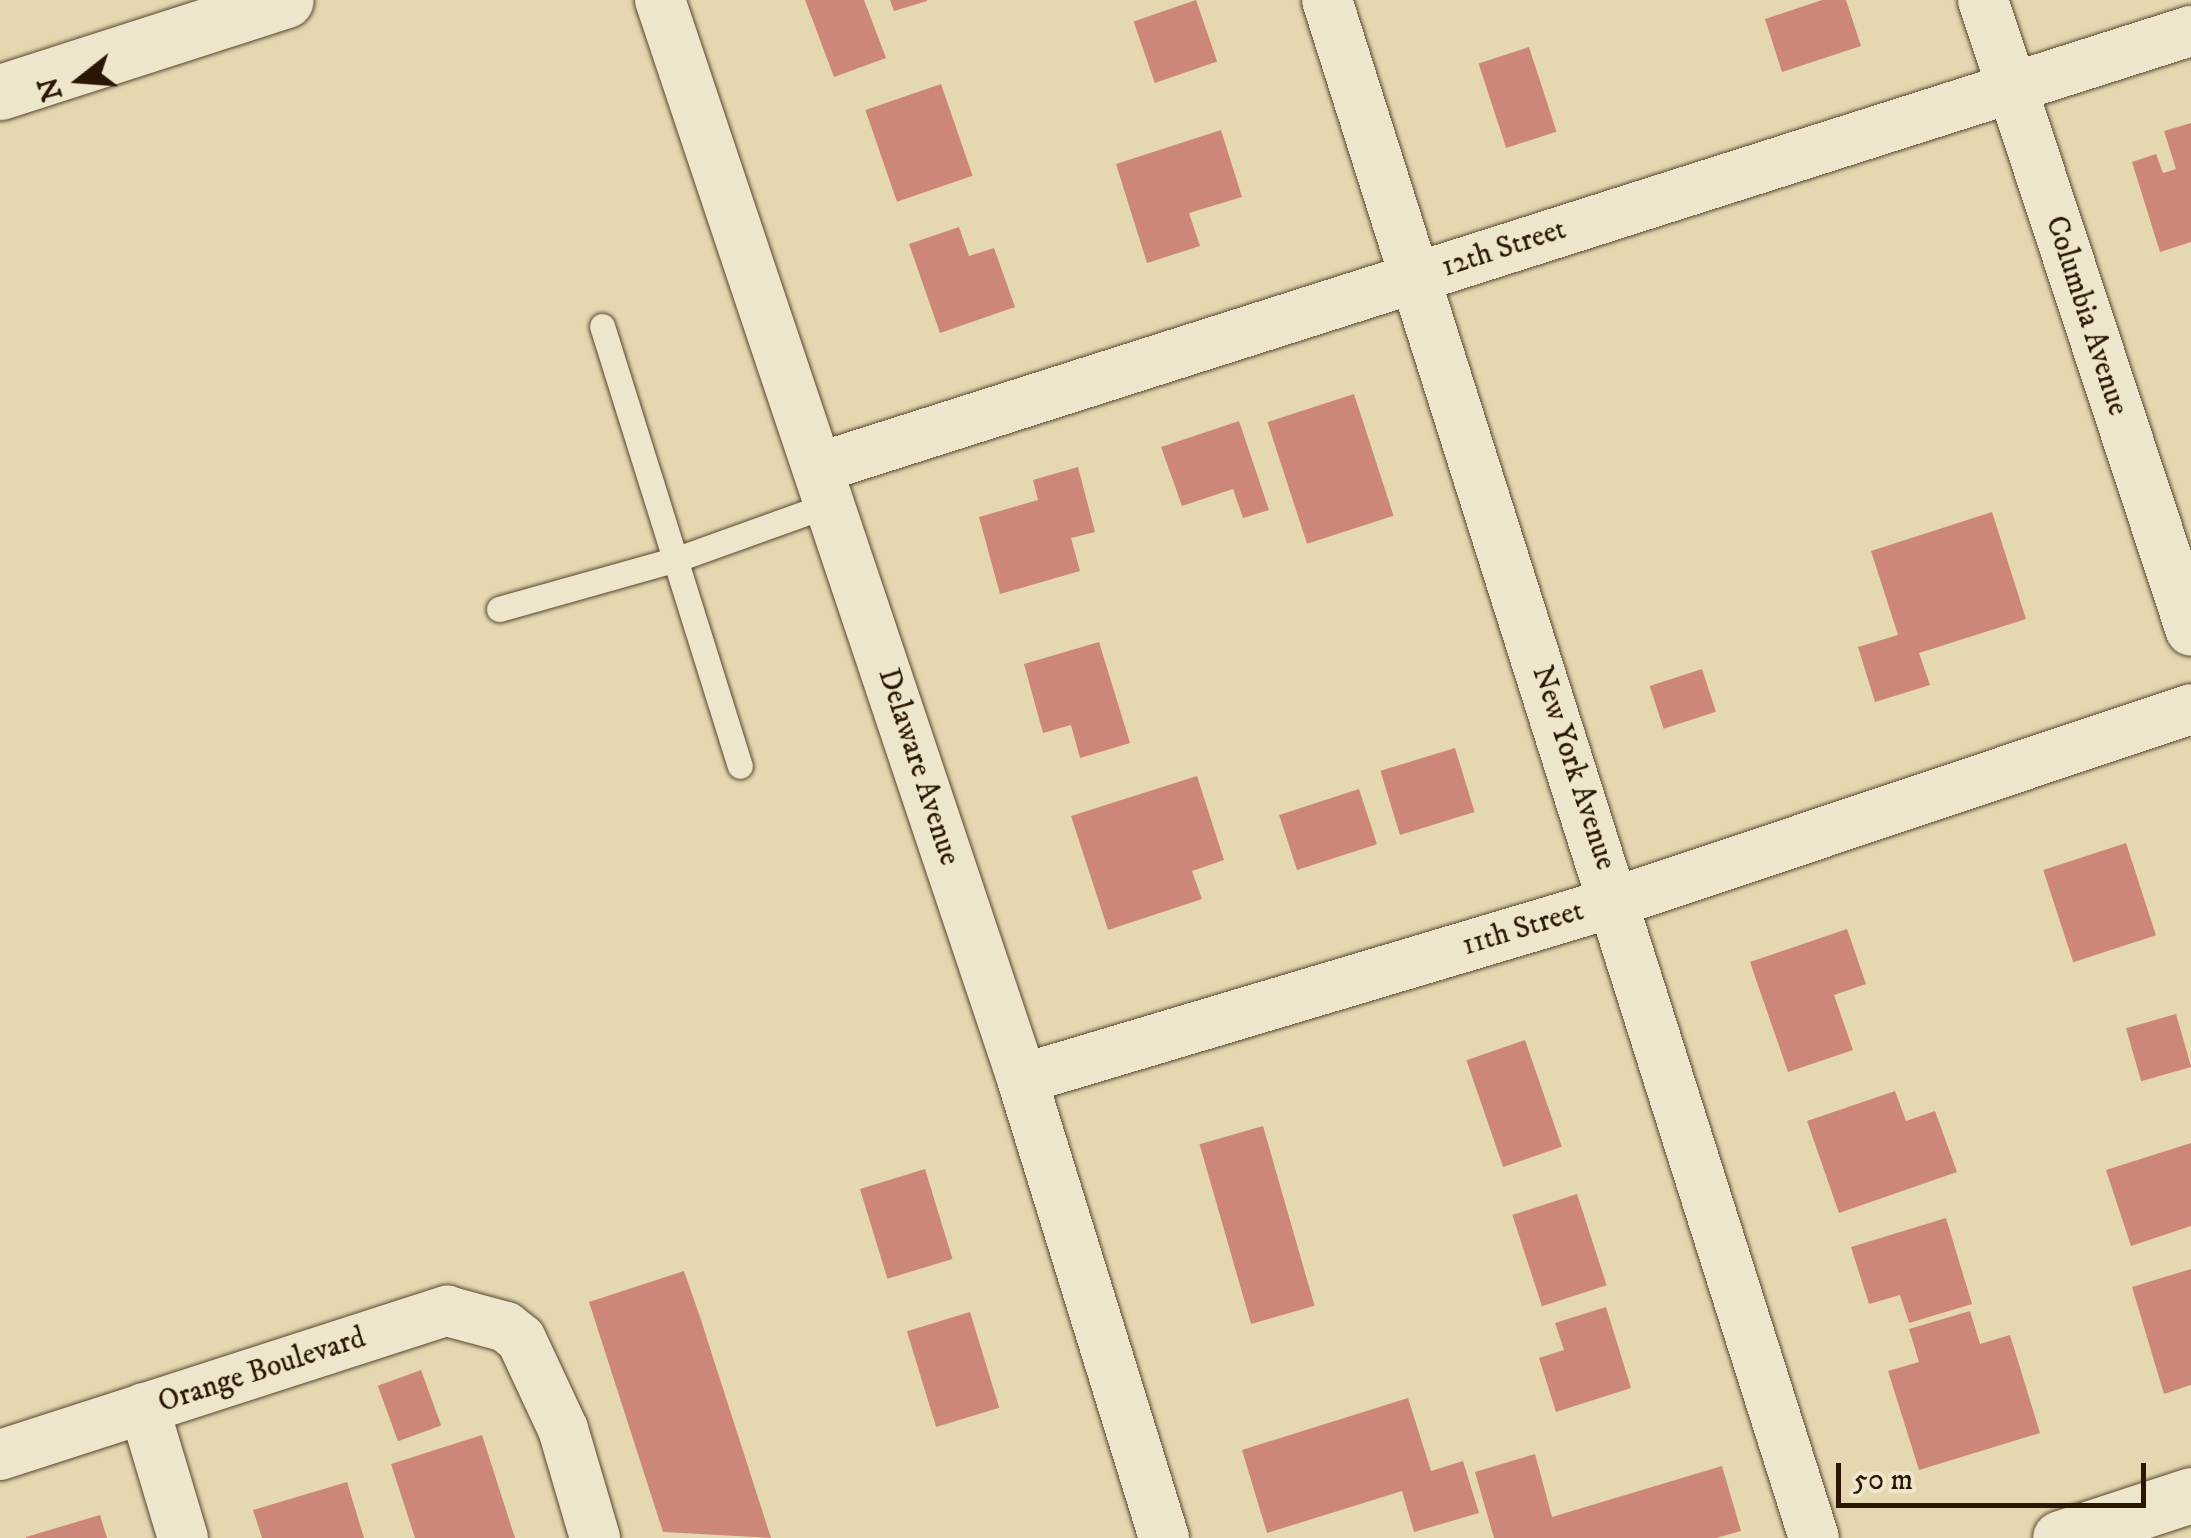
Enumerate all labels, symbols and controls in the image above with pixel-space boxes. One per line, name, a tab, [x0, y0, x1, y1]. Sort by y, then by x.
north arrow	[30, 30, 130, 130]
text: N	[31, 73, 71, 105]
street label: 12th Street	[1437, 212, 1571, 286]
street label: Columbia Avenue	[2037, 212, 2135, 420]
street label: New York Avenue	[1523, 661, 1623, 875]
street label: Delaware Avenue	[869, 664, 967, 870]
street label: 11th Street	[1458, 894, 1588, 964]
street label: Orange Boulevard	[154, 1321, 370, 1421]
scale bar	[1841, 1443, 2151, 1505]
text: 50 m	[1853, 1462, 1913, 1499]

